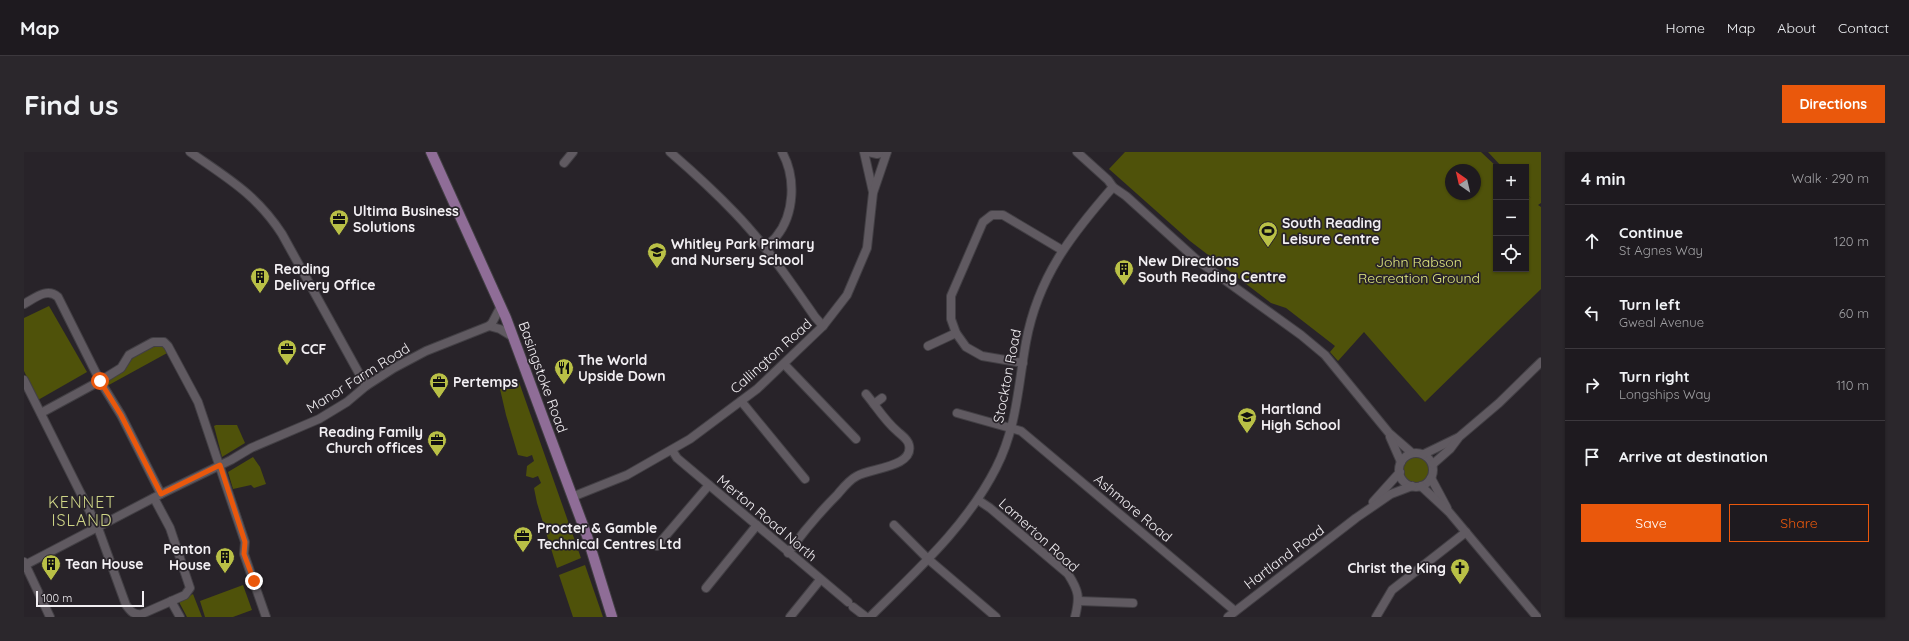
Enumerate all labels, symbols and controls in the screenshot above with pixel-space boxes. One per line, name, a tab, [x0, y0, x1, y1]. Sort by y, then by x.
text: Map	[20, 16, 59, 40]
text: Home	[1666, 19, 1705, 37]
text: Map	[1727, 19, 1755, 37]
text: About	[1777, 19, 1816, 37]
text: Contact	[1838, 19, 1889, 37]
button: Directions	[1782, 85, 1885, 123]
text: Find us	[24, 87, 118, 122]
north arrow	[1445, 164, 1481, 200]
map controls	[1493, 164, 1529, 272]
button: +	[1493, 164, 1529, 200]
text: 4 min	[1581, 168, 1626, 189]
text: Walk · 290 m	[1792, 170, 1869, 186]
button: −	[1493, 200, 1529, 236]
place label: Ultima Business Solutions	[353, 202, 459, 236]
office icon: Ultima Business Solutions	[328, 208, 350, 236]
place label: South Reading Leisure Centre	[1282, 214, 1381, 248]
sports icon: South Reading Leisure Centre	[1257, 220, 1279, 248]
text: Continue	[1619, 223, 1683, 242]
icon: ahead	[1581, 230, 1603, 252]
text: 120 m	[1834, 233, 1869, 249]
place label: Whitley Park Primary and Nursery School	[671, 235, 814, 269]
button: locate	[1493, 236, 1529, 272]
school or university icon: Whitley Park Primary and Nursery School	[646, 241, 668, 269]
text: St Agnes Way	[1619, 242, 1703, 258]
place label: New Directions South Reading Centre	[1138, 252, 1286, 286]
park label: John Rabson Recreation Ground	[1358, 253, 1480, 287]
building icon: New Directions South Reading Centre	[1113, 258, 1135, 286]
place label: Reading Delivery Office	[274, 260, 375, 294]
building icon: Reading Delivery Office	[249, 266, 271, 294]
text: Turn left	[1619, 295, 1681, 314]
icon: left	[1581, 302, 1603, 324]
text: 60 m	[1839, 305, 1869, 321]
text: Gweal Avenue	[1619, 314, 1704, 330]
street label: Callington Road	[726, 315, 816, 397]
street label: Basingstoke Road	[514, 319, 572, 435]
street label: Stockton Road	[989, 327, 1025, 425]
office icon: CCF	[276, 338, 298, 366]
street label: Manor Farm Road	[303, 339, 413, 417]
place label: CCF	[301, 340, 327, 358]
place label: The World Upside Down	[578, 351, 666, 385]
restaurant icon: The World Upside Down	[553, 357, 575, 385]
text: Turn right	[1619, 367, 1690, 386]
office icon: Pertemps	[428, 371, 450, 399]
route start	[91, 372, 109, 390]
place label: Pertemps	[453, 373, 518, 391]
icon: right	[1581, 374, 1603, 396]
text: 110 m	[1836, 377, 1869, 393]
text: Longships Way	[1619, 386, 1711, 402]
place label: Hartland High School	[1261, 400, 1341, 434]
school or university icon: Hartland High School	[1236, 406, 1258, 434]
place label: Reading Family Church offices	[319, 423, 423, 457]
office icon: Reading Family Church offices	[426, 429, 448, 457]
icon: arrive	[1581, 446, 1603, 468]
text: Arrive at destination	[1619, 447, 1768, 466]
street label: Ashmore Road	[1090, 470, 1176, 546]
street label: Merton Road North	[713, 471, 821, 565]
district label: KENNET ISLAND	[48, 492, 116, 530]
street label: Lamerton Road	[995, 494, 1083, 576]
button: Save	[1581, 504, 1721, 542]
button: Share	[1729, 504, 1869, 542]
place label: Procter & Gamble Technical Centres Ltd	[537, 519, 681, 553]
street label: Hartland Road	[1240, 521, 1328, 593]
office icon: Procter & Gamble Technical Centres Ltd	[512, 525, 534, 553]
place label: Penton House	[163, 540, 211, 574]
building icon: Penton House	[214, 546, 236, 574]
building icon: Tean House	[40, 553, 62, 581]
place label: Tean House	[65, 555, 143, 573]
church icon: Christ the King	[1449, 557, 1471, 585]
place label: Christ the King	[1347, 559, 1446, 577]
route end	[245, 572, 263, 590]
scale bar	[36, 589, 144, 608]
text: 100 m	[42, 591, 72, 605]

